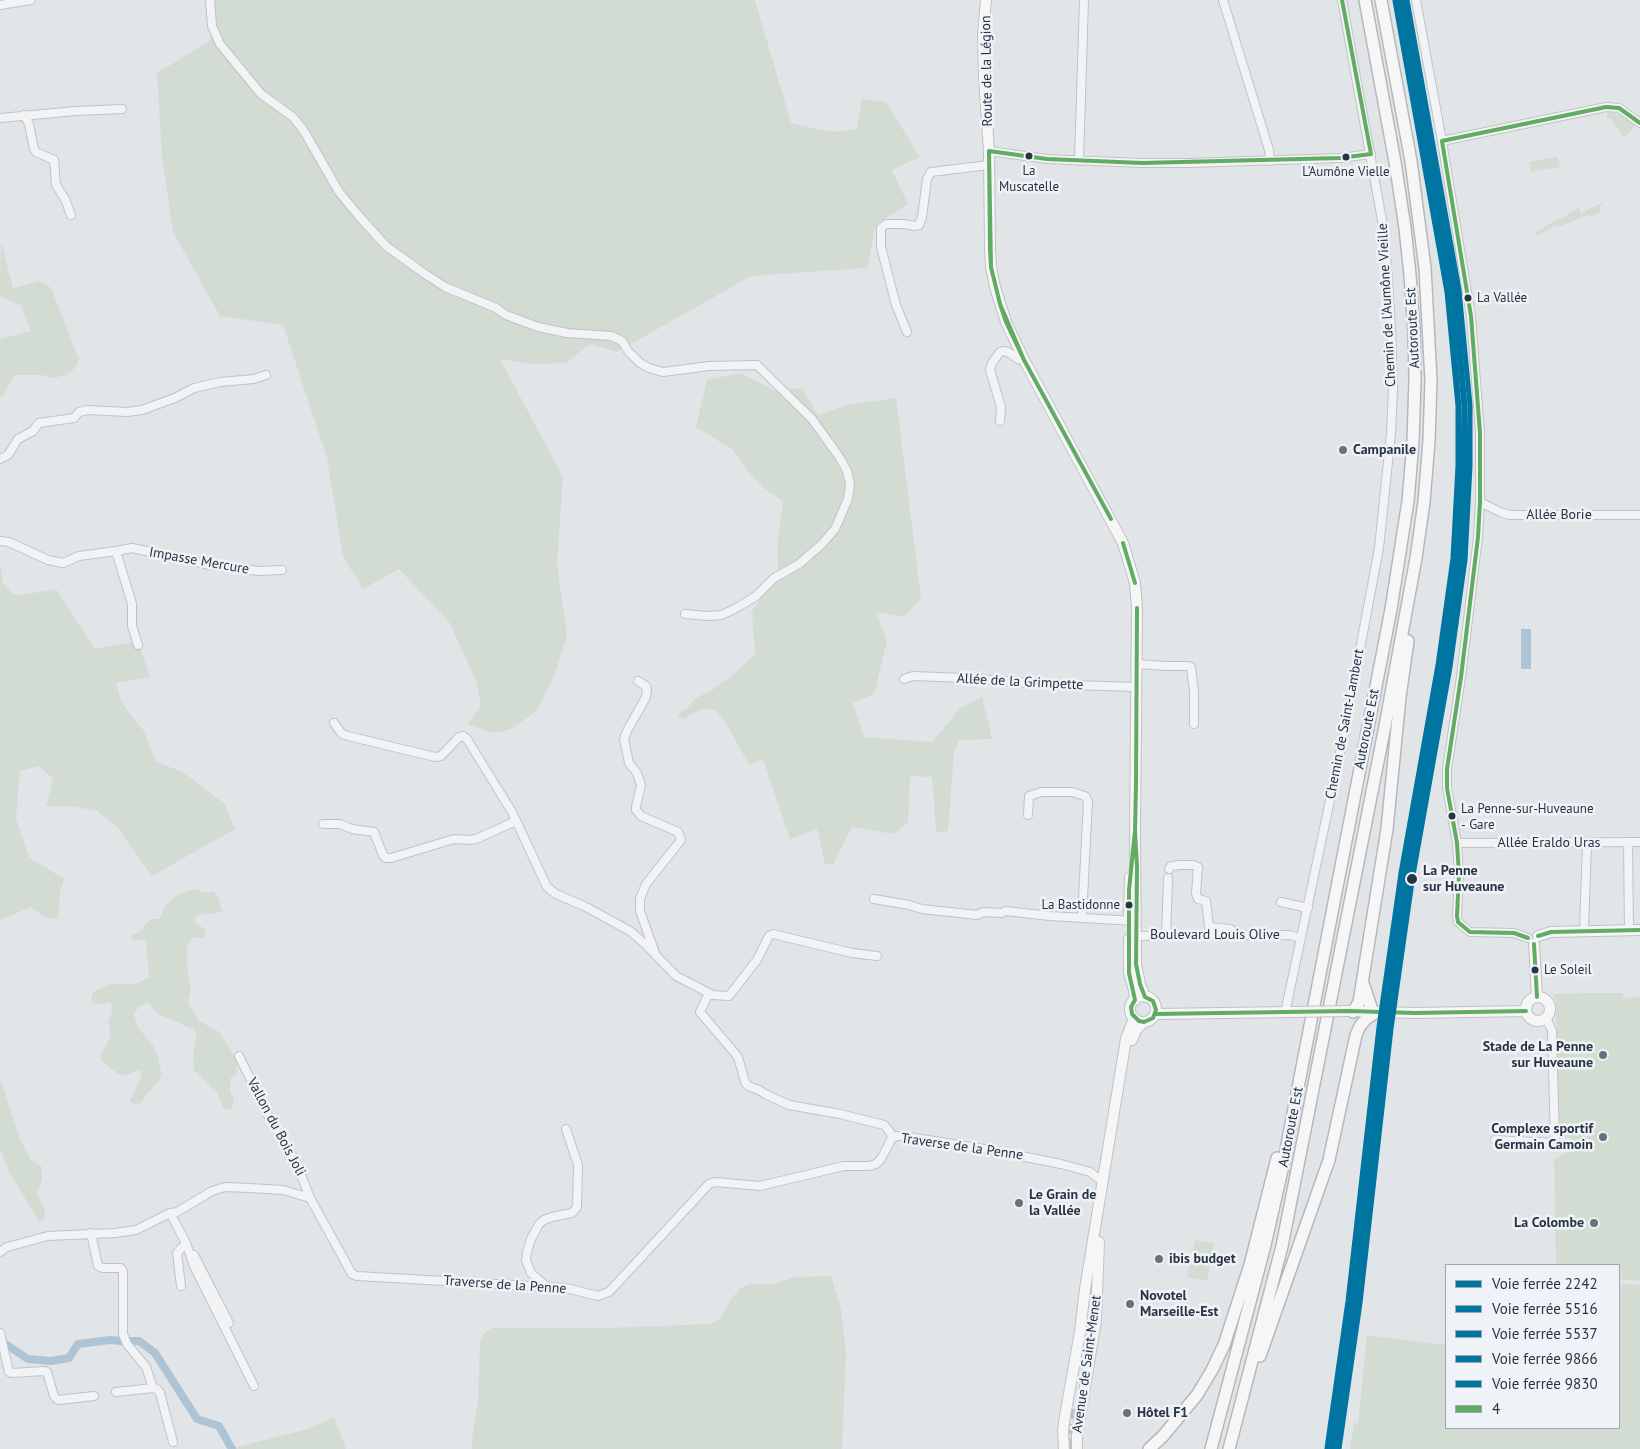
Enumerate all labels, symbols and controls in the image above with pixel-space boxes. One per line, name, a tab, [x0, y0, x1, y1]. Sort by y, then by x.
street label: Route de la Légion	[978, 15, 996, 127]
marker: La Muscatelle	[1024, 151, 1034, 161]
marker: L'Aumône Vielle	[1341, 152, 1351, 162]
place label: La Muscatelle	[999, 163, 1059, 194]
place label: L'Aumône Vielle	[1302, 164, 1390, 180]
street label: Chemin de l'Aumône Vieille	[1374, 223, 1400, 387]
street label: Autoroute Est	[1402, 287, 1424, 369]
place label: La Vallée	[1477, 290, 1527, 306]
marker: La Vallée	[1463, 293, 1473, 303]
place label: Campanile	[1353, 442, 1416, 458]
marker: Campanile	[1337, 444, 1349, 456]
street label: Allée Borie	[1526, 507, 1592, 523]
street label: Impasse Mercure	[148, 544, 250, 578]
street label: Chemin de Saint-Lambert	[1322, 647, 1368, 801]
street label: Allée de la Grimpette	[956, 670, 1084, 694]
street label: Autoroute Est	[1351, 688, 1383, 770]
place label: La Penne-sur-Huveaune - Gare	[1461, 801, 1594, 832]
marker: La Penne-sur-Huveaune - Gare	[1447, 811, 1457, 821]
street label: Allée Eraldo Uras	[1498, 835, 1600, 851]
place label: La Penne sur Huveaune	[1423, 863, 1504, 896]
marker: La Penne sur Huveaune	[1405, 872, 1419, 886]
place label: La Bastidonne	[1041, 897, 1120, 913]
marker: La Bastidonne	[1124, 900, 1134, 910]
street label: Boulevard Louis Olive	[1150, 927, 1280, 943]
place label: Le Soleil	[1544, 962, 1592, 978]
marker: Le Soleil	[1530, 965, 1540, 975]
place label: Stade de La Penne sur Huveaune	[1483, 1039, 1593, 1072]
marker: Stade de La Penne sur Huveaune	[1597, 1049, 1609, 1061]
street label: Vallon du Bois Joli	[243, 1075, 309, 1179]
street label: Autoroute Est	[1275, 1086, 1307, 1168]
place label: Complexe sportif Germain Camoin	[1491, 1121, 1593, 1154]
street label: Traverse de la Penne	[900, 1130, 1024, 1164]
marker: Complexe sportif Germain Camoin	[1597, 1131, 1609, 1143]
place label: Le Grain de la Vallée	[1029, 1187, 1096, 1220]
marker: Le Grain de la Vallée	[1013, 1197, 1025, 1209]
place label: La Colombe	[1514, 1215, 1584, 1231]
marker: La Colombe	[1588, 1217, 1600, 1229]
place label: ibis budget	[1169, 1251, 1236, 1267]
marker: ibis budget	[1153, 1253, 1165, 1265]
legend	[1445, 1264, 1620, 1429]
street label: Traverse de la Penne	[443, 1272, 567, 1298]
text: Voie ferrée 2242	[1492, 1274, 1598, 1293]
place label: Novotel Marseille-Est	[1140, 1288, 1218, 1320]
street label: Avenue de Saint-Menet	[1069, 1294, 1105, 1434]
marker: Novotel Marseille-Est	[1124, 1298, 1136, 1310]
text: Voie ferrée 5516	[1492, 1299, 1598, 1318]
text: Voie ferrée 5537	[1492, 1324, 1598, 1343]
text: Voie ferrée 9866	[1492, 1349, 1598, 1368]
text: Voie ferrée 9830	[1492, 1374, 1598, 1393]
text: 4	[1492, 1399, 1500, 1418]
place label: Hôtel F1	[1137, 1405, 1188, 1421]
marker: Hôtel F1	[1121, 1407, 1133, 1419]

